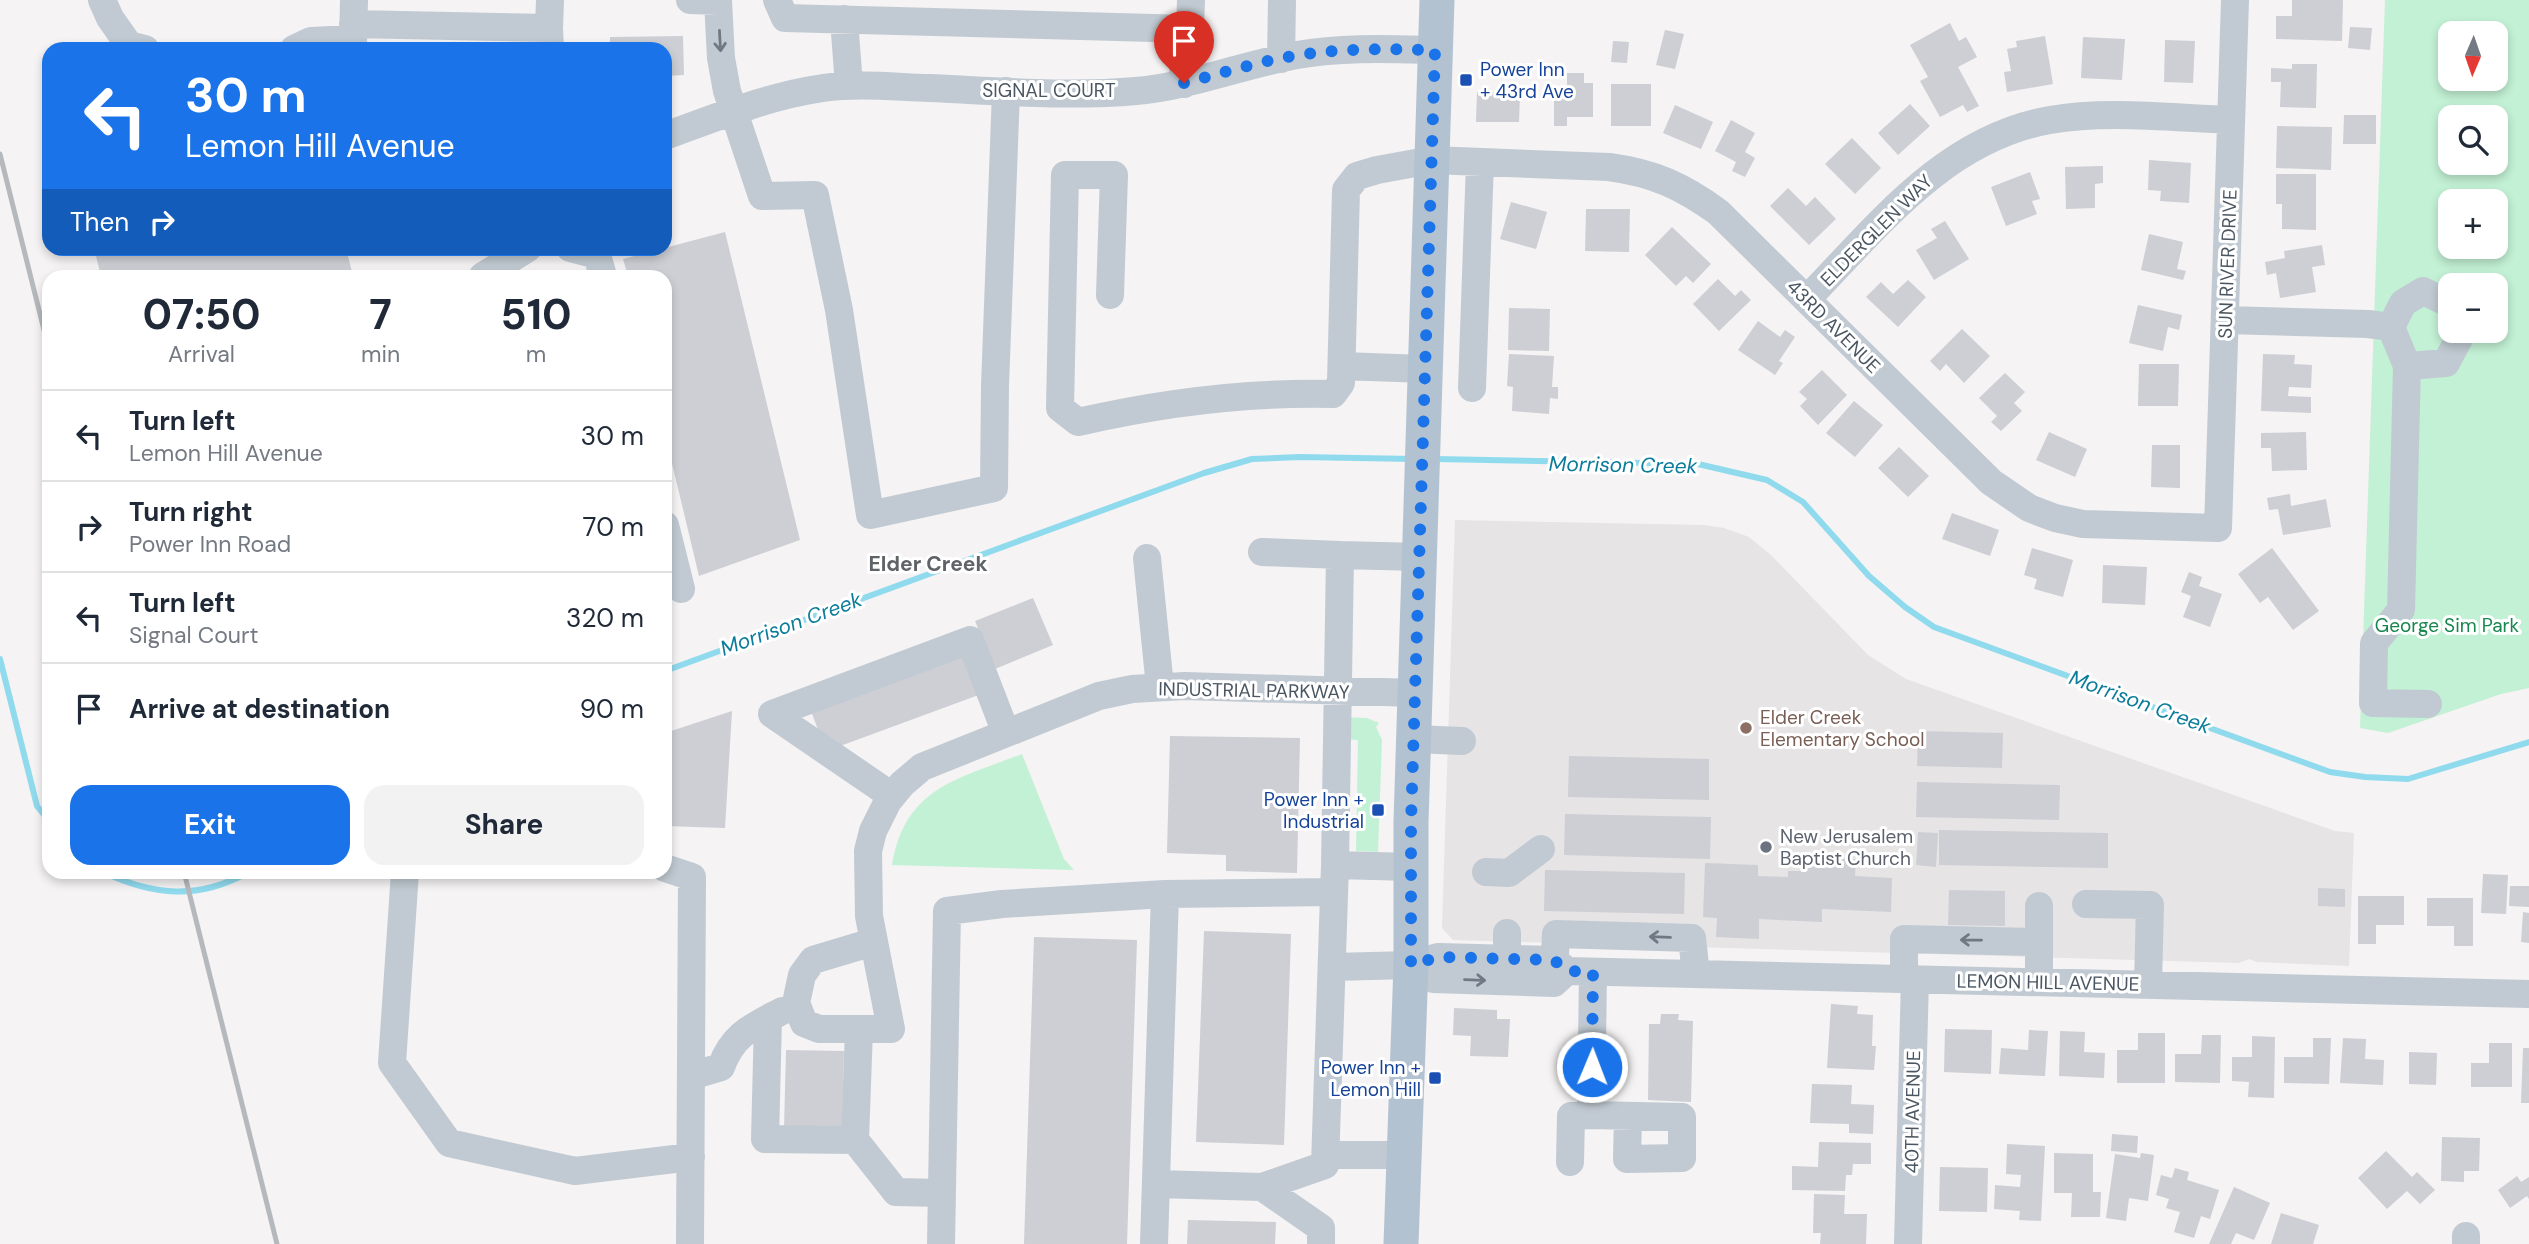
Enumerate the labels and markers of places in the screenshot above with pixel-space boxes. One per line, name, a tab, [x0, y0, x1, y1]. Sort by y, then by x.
pin	[1154, 11, 1214, 83]
place label: Power Inn + 43rd Ave	[1480, 57, 1574, 104]
marker: Power Inn + 43rd Ave	[1458, 72, 1474, 88]
place label: Elder Creek Elementary School	[1760, 705, 1924, 752]
marker: Elder Creek Elementary School	[1738, 720, 1754, 736]
place label: Power Inn + Industrial	[1264, 787, 1364, 834]
marker: Power Inn + Industrial	[1370, 802, 1386, 818]
place label: New Jerusalem Baptist Church	[1780, 824, 1913, 871]
marker: New Jerusalem Baptist Church	[1758, 839, 1774, 855]
place label: Power Inn + Lemon Hill	[1321, 1055, 1421, 1102]
marker: Power Inn + Lemon Hill	[1427, 1070, 1443, 1086]

